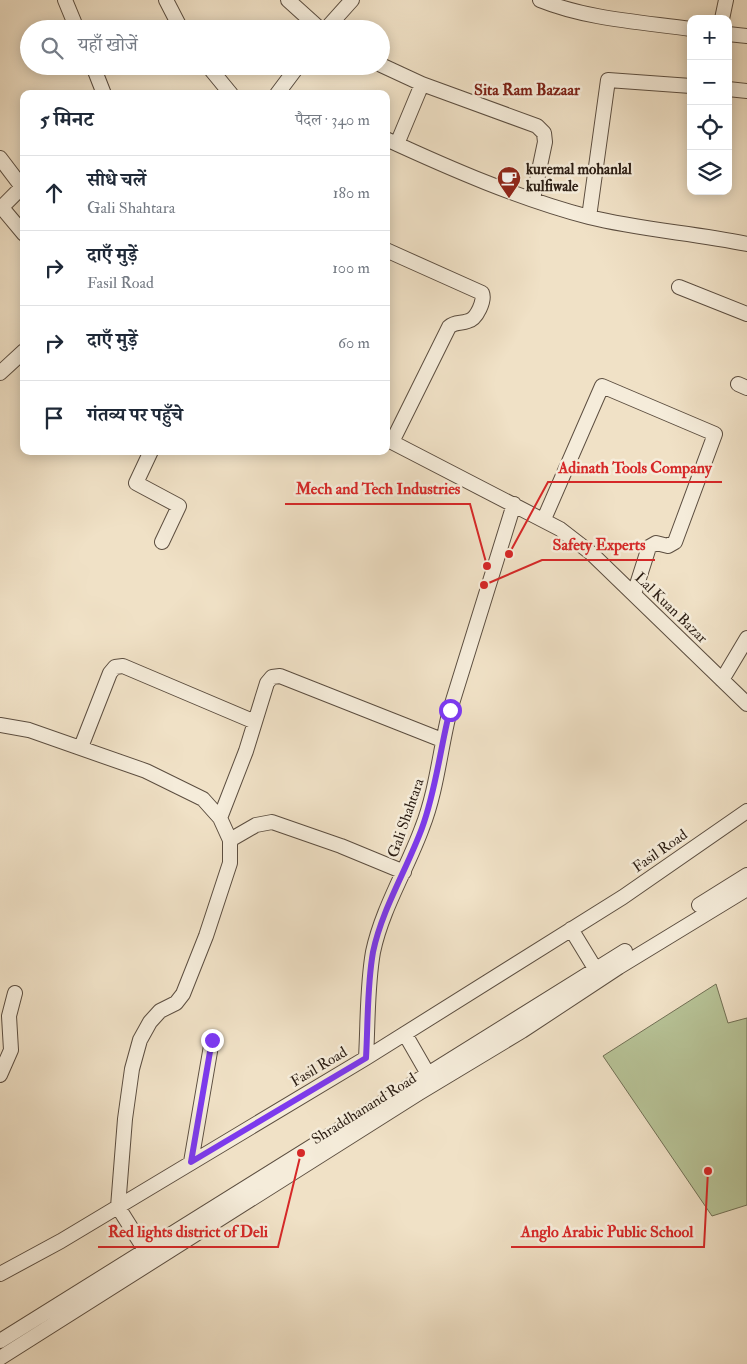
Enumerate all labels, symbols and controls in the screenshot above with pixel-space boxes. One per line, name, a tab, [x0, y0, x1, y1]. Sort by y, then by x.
map controls	[687, 15, 732, 195]
button: +	[687, 15, 732, 60]
search box	[20, 20, 390, 75]
text: यहाँ खोजें	[78, 33, 138, 57]
icon: search	[38, 34, 66, 62]
button: −	[687, 60, 732, 105]
district label: Sita Ram Bazaar	[474, 80, 581, 100]
button: locate	[687, 105, 732, 150]
text: 5 मिनट	[40, 106, 93, 133]
text: पैदल · 340 m	[295, 110, 370, 130]
button: layers	[687, 150, 732, 195]
place label: kuremal mohanlal kulfiwale	[525, 160, 632, 196]
cafe icon: kuremal mohanlal kulfiwale	[496, 165, 522, 199]
text: सीधे चलें	[87, 168, 146, 192]
icon: ahead	[40, 179, 68, 207]
text: 180 m	[333, 183, 370, 203]
text: Gali Shahtara	[87, 198, 175, 218]
text: दाएँ मुड़ें	[87, 243, 138, 267]
icon: right	[40, 254, 68, 282]
text: 100 m	[332, 258, 370, 278]
text: Fasil Road	[87, 273, 154, 293]
text: दाएँ मुड़ें	[87, 328, 138, 352]
icon: right	[40, 329, 68, 357]
text: 60 m	[338, 333, 370, 353]
text: गंतव्य पर पहुँचे	[87, 403, 183, 427]
icon: arrive	[40, 404, 68, 432]
callout: Adinath Tools Company	[548, 451, 722, 482]
text: Adinath Tools Company	[557, 458, 713, 479]
callout: Mech and Tech Industries	[285, 473, 470, 504]
text: Mech and Tech Industries	[295, 479, 461, 499]
callout: Safety Experts	[542, 529, 655, 560]
text: Safety Experts	[553, 535, 646, 556]
street label: Lal Kuan Bazar	[631, 568, 712, 648]
route start	[439, 699, 462, 722]
street label: Gali Shahtara	[384, 775, 429, 860]
street label: Fasil Road	[629, 825, 692, 877]
route end	[201, 1029, 224, 1052]
street label: Fasil Road	[287, 1042, 351, 1091]
street label: Shraddhanand Road	[308, 1069, 421, 1149]
callout: Red lights district of Deli	[98, 1216, 278, 1247]
callout: Anglo Arabic Public School	[511, 1216, 704, 1247]
text: Red lights district of Deli	[108, 1222, 269, 1243]
text: Anglo Arabic Public School	[520, 1222, 694, 1243]

